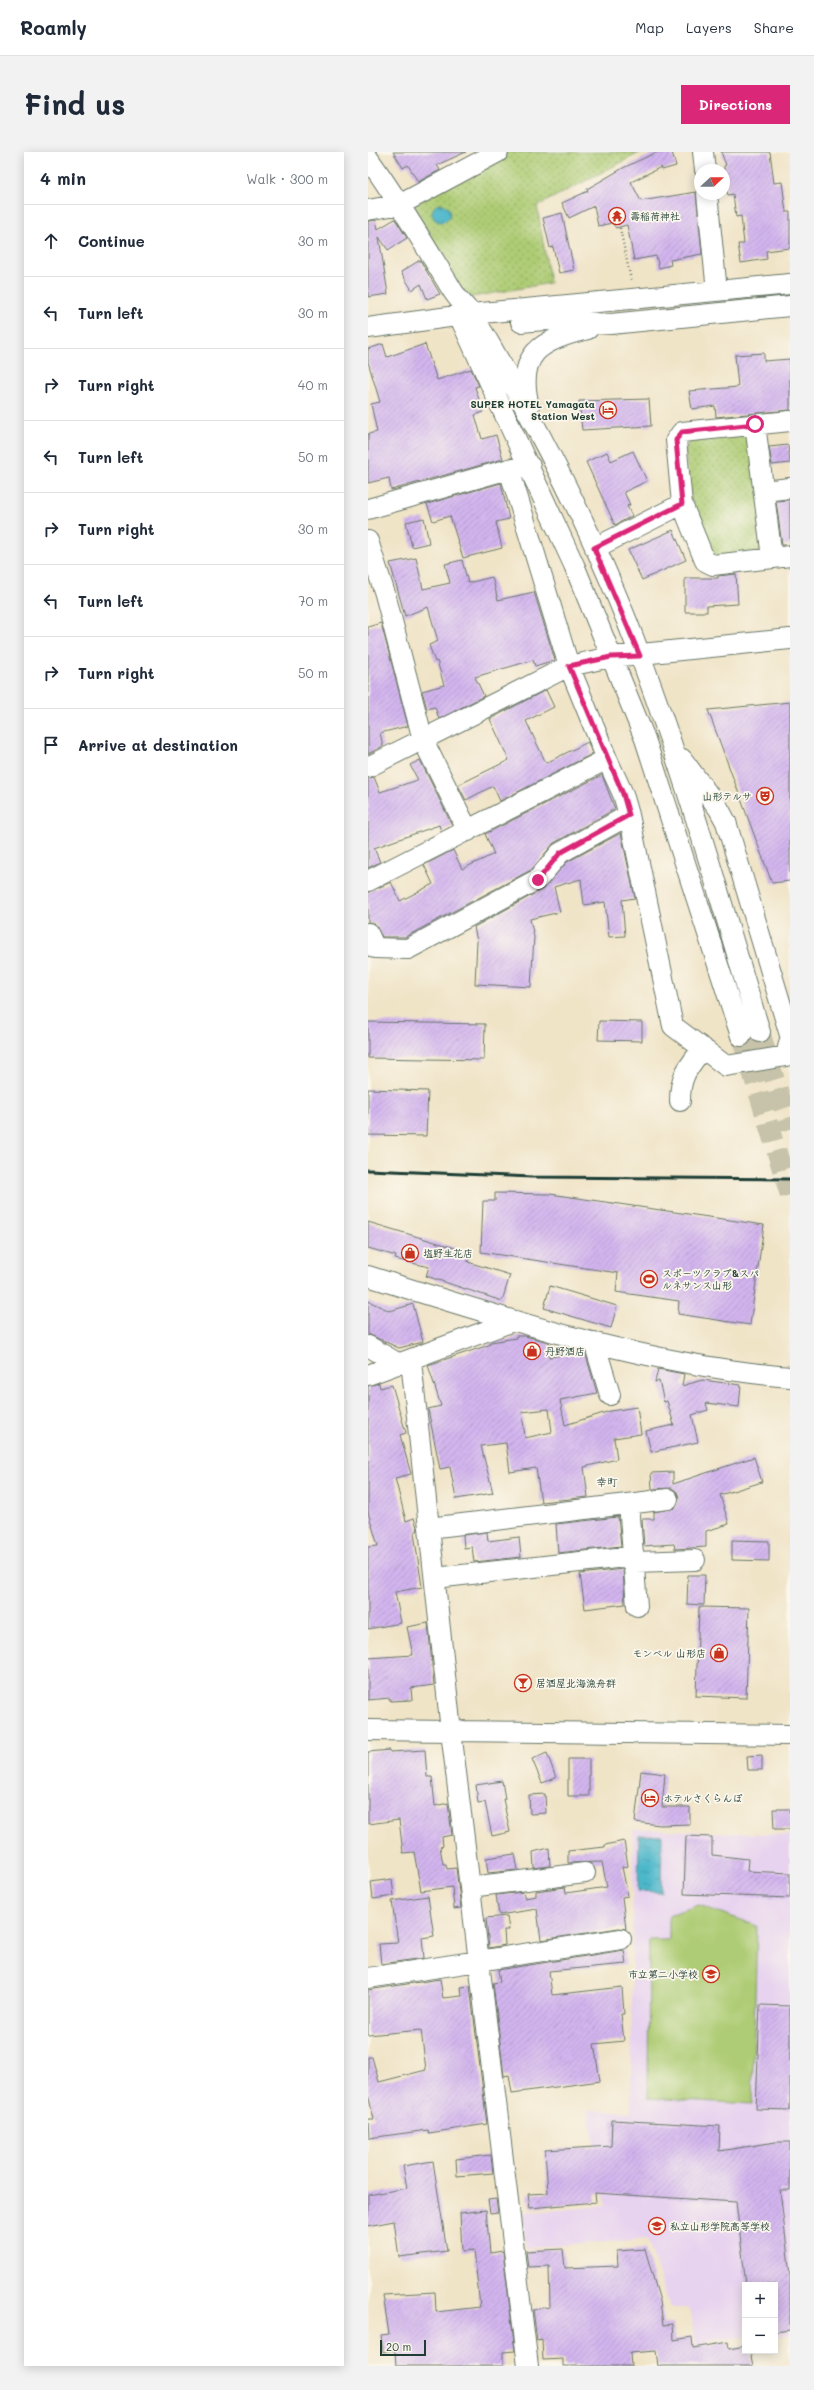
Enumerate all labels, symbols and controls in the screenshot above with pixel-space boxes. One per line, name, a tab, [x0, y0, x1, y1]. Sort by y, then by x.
text: Roamly	[20, 15, 87, 40]
text: Map	[635, 18, 664, 37]
text: Layers	[686, 18, 732, 37]
text: Share	[754, 18, 794, 37]
button: Directions	[681, 85, 790, 124]
text: Find us	[24, 86, 125, 122]
north arrow	[694, 164, 730, 200]
text: 4 min	[40, 167, 86, 189]
text: Walk · 300 m	[246, 170, 328, 187]
temple icon: 壽稲荷神社	[607, 206, 627, 226]
place label: 壽稲荷神社	[630, 209, 680, 223]
icon: ahead	[40, 230, 62, 252]
text: Continue	[78, 231, 145, 251]
text: 30 m	[298, 232, 328, 249]
icon: left	[40, 302, 62, 324]
text: Turn left	[78, 303, 143, 323]
text: 30 m	[298, 304, 328, 321]
icon: right	[40, 374, 62, 396]
text: Turn right	[78, 375, 155, 395]
text: 40 m	[298, 376, 328, 393]
place label: SUPER HOTEL Yamagata Station West	[471, 397, 596, 423]
hotel icon: SUPER HOTEL Yamagata Station West	[598, 400, 618, 420]
route start	[746, 415, 764, 433]
icon: left	[40, 446, 62, 468]
text: Turn left	[78, 447, 143, 467]
text: 50 m	[298, 448, 328, 465]
icon: right	[40, 518, 62, 540]
text: Turn right	[78, 519, 155, 539]
text: 30 m	[298, 520, 328, 537]
icon: left	[40, 590, 62, 612]
text: Turn left	[78, 591, 143, 611]
text: 70 m	[298, 592, 328, 609]
icon: right	[40, 662, 62, 684]
text: Turn right	[78, 663, 155, 683]
text: 50 m	[298, 664, 328, 681]
icon: arrive	[40, 734, 62, 756]
text: Arrive at destination	[78, 735, 238, 755]
theatre icon: 山形テルサ	[755, 786, 775, 806]
place label: 山形テルサ	[703, 789, 752, 803]
route end	[529, 871, 547, 889]
shop icon: 塩野生花店	[400, 1243, 420, 1263]
place label: 塩野生花店	[423, 1246, 473, 1260]
place label: スポーツクラブ&スパ ルネサンス山形	[662, 1266, 759, 1292]
sports icon: スポーツクラブ&スパ ルネサンス山形	[639, 1269, 659, 1289]
shop icon: 丹野酒店	[522, 1341, 542, 1361]
place label: 丹野酒店	[545, 1344, 585, 1358]
district label: 幸町	[596, 1474, 618, 1489]
shop icon: モンベル 山形店	[709, 1643, 729, 1663]
place label: モンベル 山形店	[632, 1646, 706, 1660]
bar icon: 居酒屋北海漁舟群	[513, 1673, 533, 1693]
place label: 居酒屋北海漁舟群	[536, 1676, 617, 1690]
hotel icon: ホテルさくらんぼ	[640, 1788, 660, 1808]
place label: ホテルさくらんぼ	[663, 1791, 742, 1805]
school or university icon: 市立第二小学校	[701, 1964, 721, 1984]
place label: 市立第二小学校	[628, 1967, 698, 1981]
school or university icon: 私立山形学院高等学校	[647, 2216, 667, 2236]
place label: 私立山形学院高等学校	[670, 2219, 770, 2233]
map controls	[742, 2282, 778, 2354]
button: +	[742, 2282, 778, 2318]
button: −	[742, 2318, 778, 2354]
scale bar	[380, 2338, 426, 2357]
text: 20 m	[386, 2339, 411, 2354]

